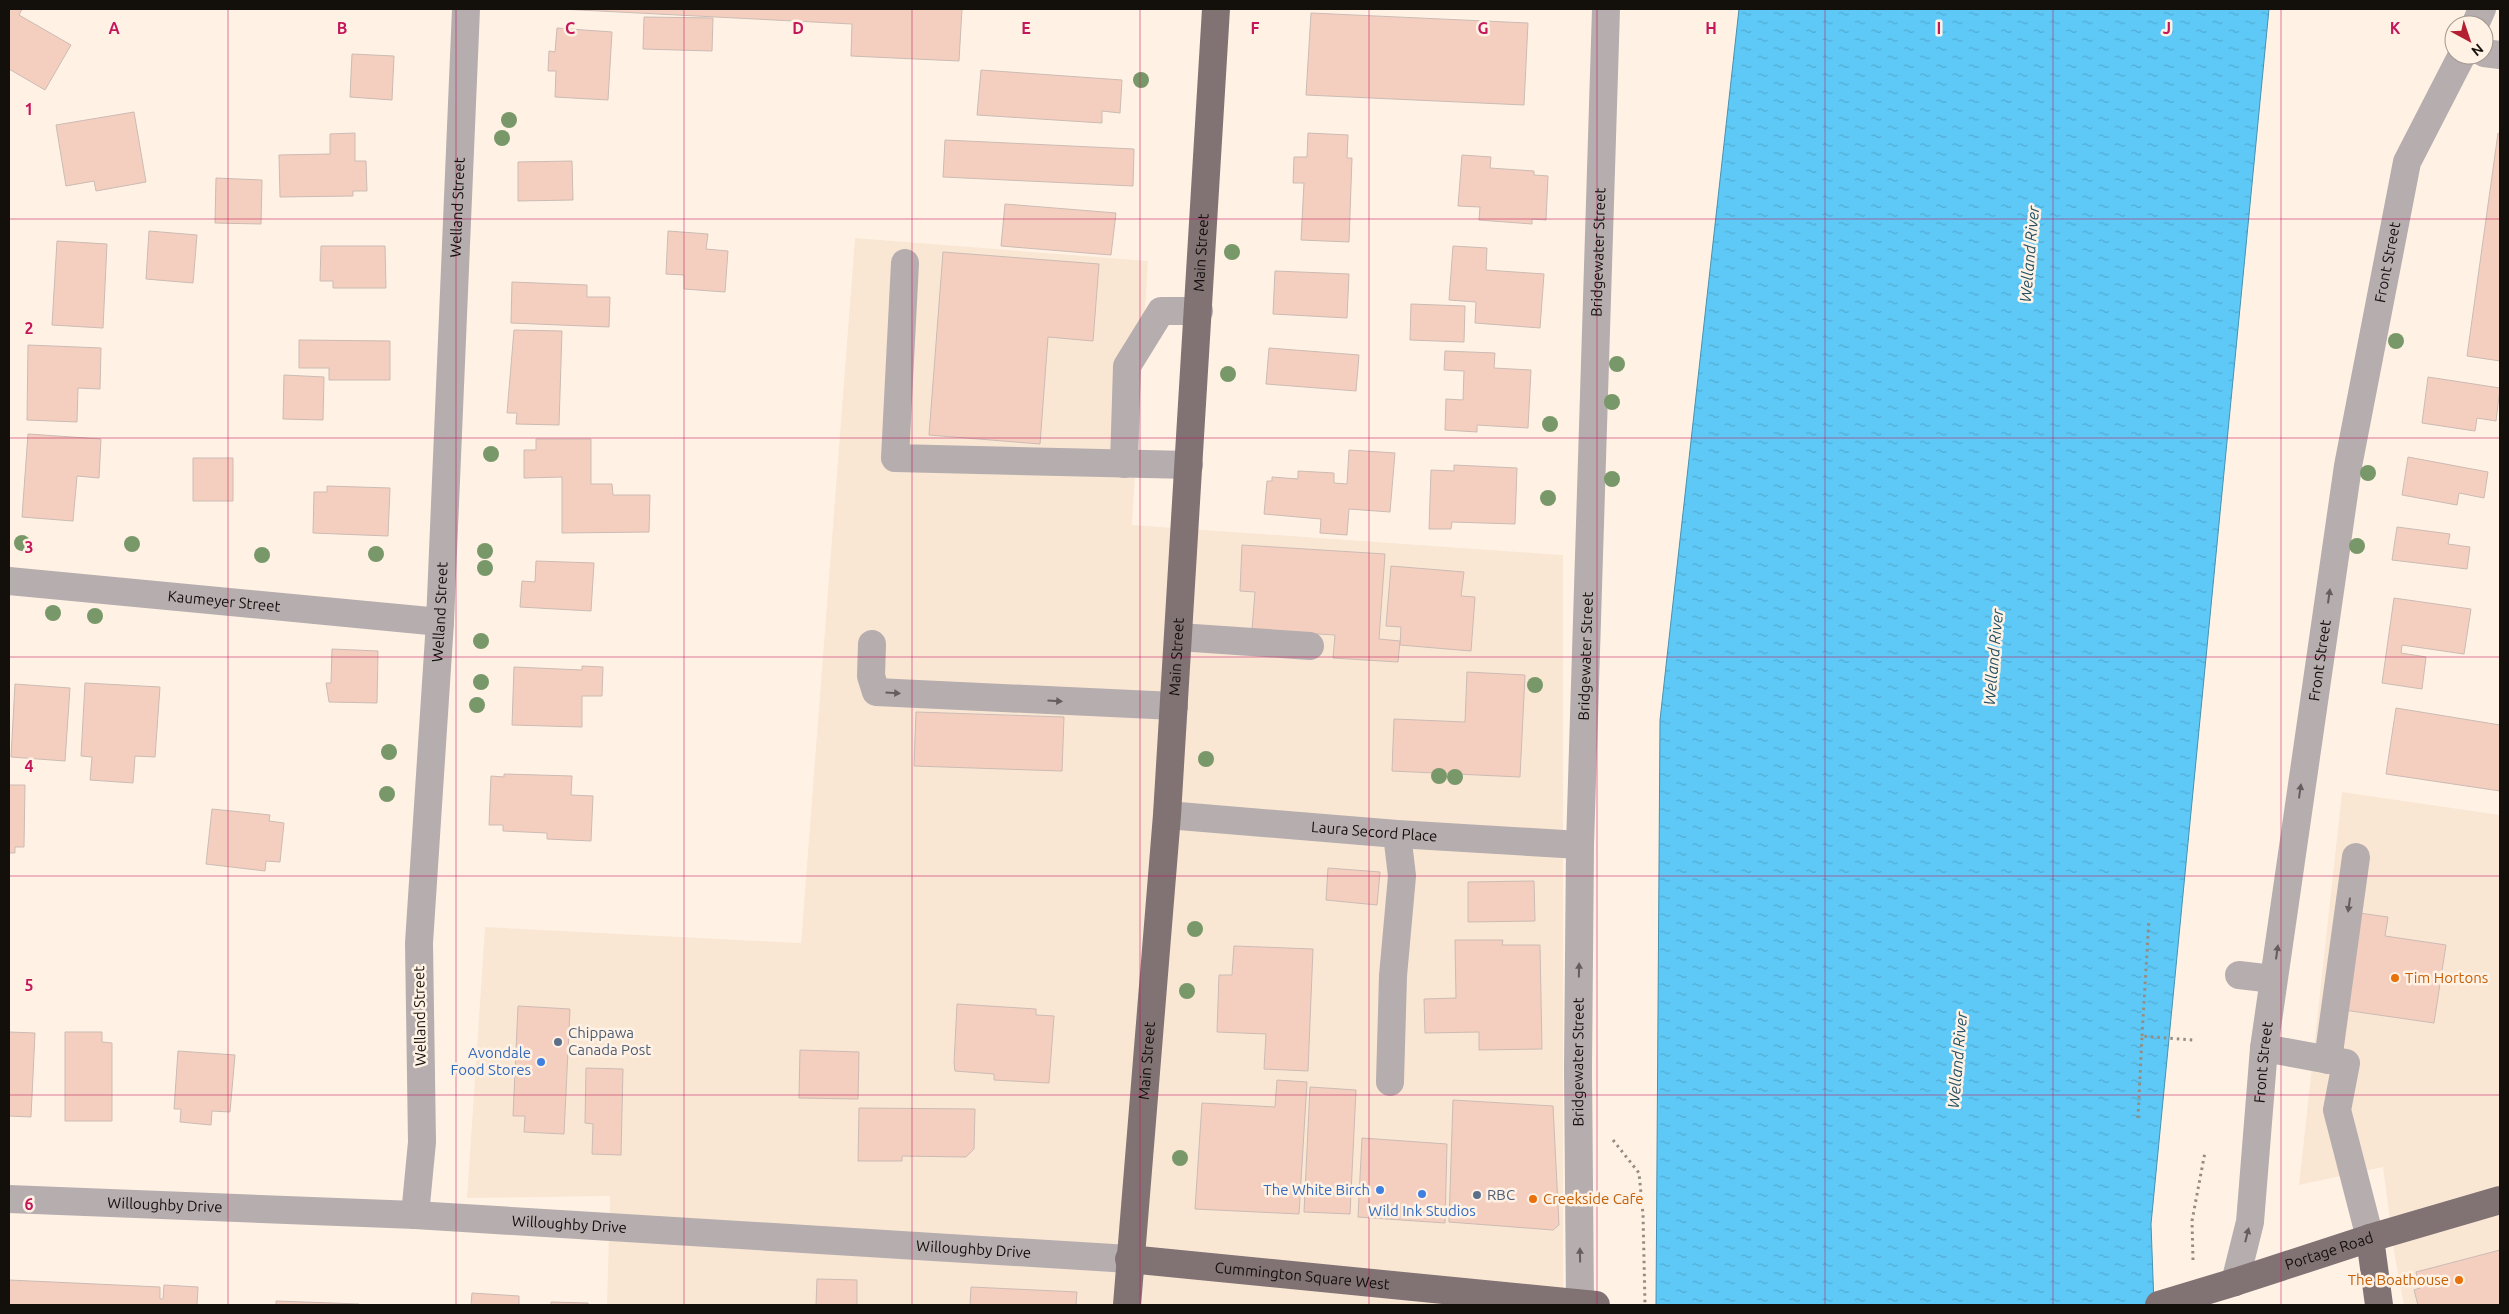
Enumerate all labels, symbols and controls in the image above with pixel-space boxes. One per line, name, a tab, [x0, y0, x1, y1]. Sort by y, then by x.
north arrow	[2444, 15, 2494, 65]
text: A	[108, 19, 120, 37]
text: B	[337, 19, 347, 37]
text: C	[565, 19, 575, 37]
text: D	[792, 19, 804, 37]
text: E	[1021, 19, 1031, 37]
text: F	[1251, 19, 1260, 37]
text: G	[1477, 19, 1489, 37]
text: H	[1705, 19, 1717, 37]
text: I	[1937, 19, 1941, 37]
text: J	[2163, 19, 2171, 37]
text: K	[2390, 19, 2401, 37]
text: N	[2468, 40, 2487, 59]
text: 1	[24, 100, 34, 118]
street label: Welland Street	[446, 157, 468, 258]
street label: Bridgewater Street	[1587, 187, 1608, 317]
water label: Welland River	[2016, 204, 2042, 303]
street label: Main Street	[1190, 213, 1212, 292]
street label: Front Street	[2371, 220, 2403, 304]
text: 2	[24, 319, 34, 337]
text: 3	[24, 538, 34, 556]
street label: Welland Street	[428, 561, 451, 663]
street label: Kaumeyer Street	[167, 587, 281, 615]
one-way arrow	[2325, 587, 2333, 603]
street label: Bridgewater Street	[1575, 591, 1596, 721]
water label: Welland River	[1980, 607, 2006, 706]
street label: Main Street	[1165, 617, 1187, 697]
street label: Front Street	[2305, 618, 2334, 702]
one-way arrow	[885, 689, 901, 697]
one-way arrow	[1047, 697, 1063, 705]
text: 4	[24, 757, 34, 775]
one-way arrow	[2297, 783, 2305, 799]
street label: Laura Secord Place	[1311, 818, 1438, 844]
one-way arrow	[2345, 897, 2353, 913]
one-way arrow	[2273, 944, 2281, 960]
one-way arrow	[1575, 962, 1583, 978]
street label: Welland Street	[410, 966, 429, 1066]
place label: Tim Hortons	[2405, 969, 2488, 986]
marker: Tim Hortons	[2389, 972, 2401, 984]
text: 5	[24, 976, 34, 994]
street label: Bridgewater Street	[1569, 997, 1587, 1127]
water label: Welland River	[1944, 1010, 1970, 1109]
street label: Front Street	[2251, 1020, 2276, 1104]
street label: Main Street	[1135, 1021, 1158, 1101]
place label: Chippawa Canada Post	[568, 1024, 651, 1058]
marker: Chippawa Canada Post	[552, 1036, 564, 1048]
place label: Avondale Food Stores	[450, 1044, 531, 1078]
marker: Avondale Food Stores	[535, 1056, 547, 1068]
place label: The White Birch	[1263, 1181, 1370, 1198]
marker: The White Birch	[1374, 1184, 1386, 1196]
place label: RBC	[1487, 1186, 1515, 1203]
marker: Wild Ink Studios	[1416, 1188, 1428, 1200]
marker: RBC	[1471, 1189, 1483, 1201]
place label: Creekside Cafe	[1543, 1190, 1644, 1207]
marker: Creekside Cafe	[1527, 1193, 1539, 1205]
street label: Willoughby Drive	[107, 1194, 223, 1215]
text: 6	[24, 1195, 34, 1213]
place label: Wild Ink Studios	[1368, 1202, 1476, 1219]
street label: Willoughby Drive	[511, 1212, 627, 1236]
one-way arrow	[2243, 1228, 2251, 1243]
street label: Portage Road	[2283, 1229, 2375, 1273]
street label: Willoughby Drive	[916, 1237, 1032, 1261]
one-way arrow	[1576, 1247, 1584, 1263]
street label: Cummington Square West	[1214, 1258, 1391, 1293]
place label: The Boathouse	[2348, 1271, 2449, 1288]
marker: The Boathouse	[2453, 1274, 2465, 1286]

